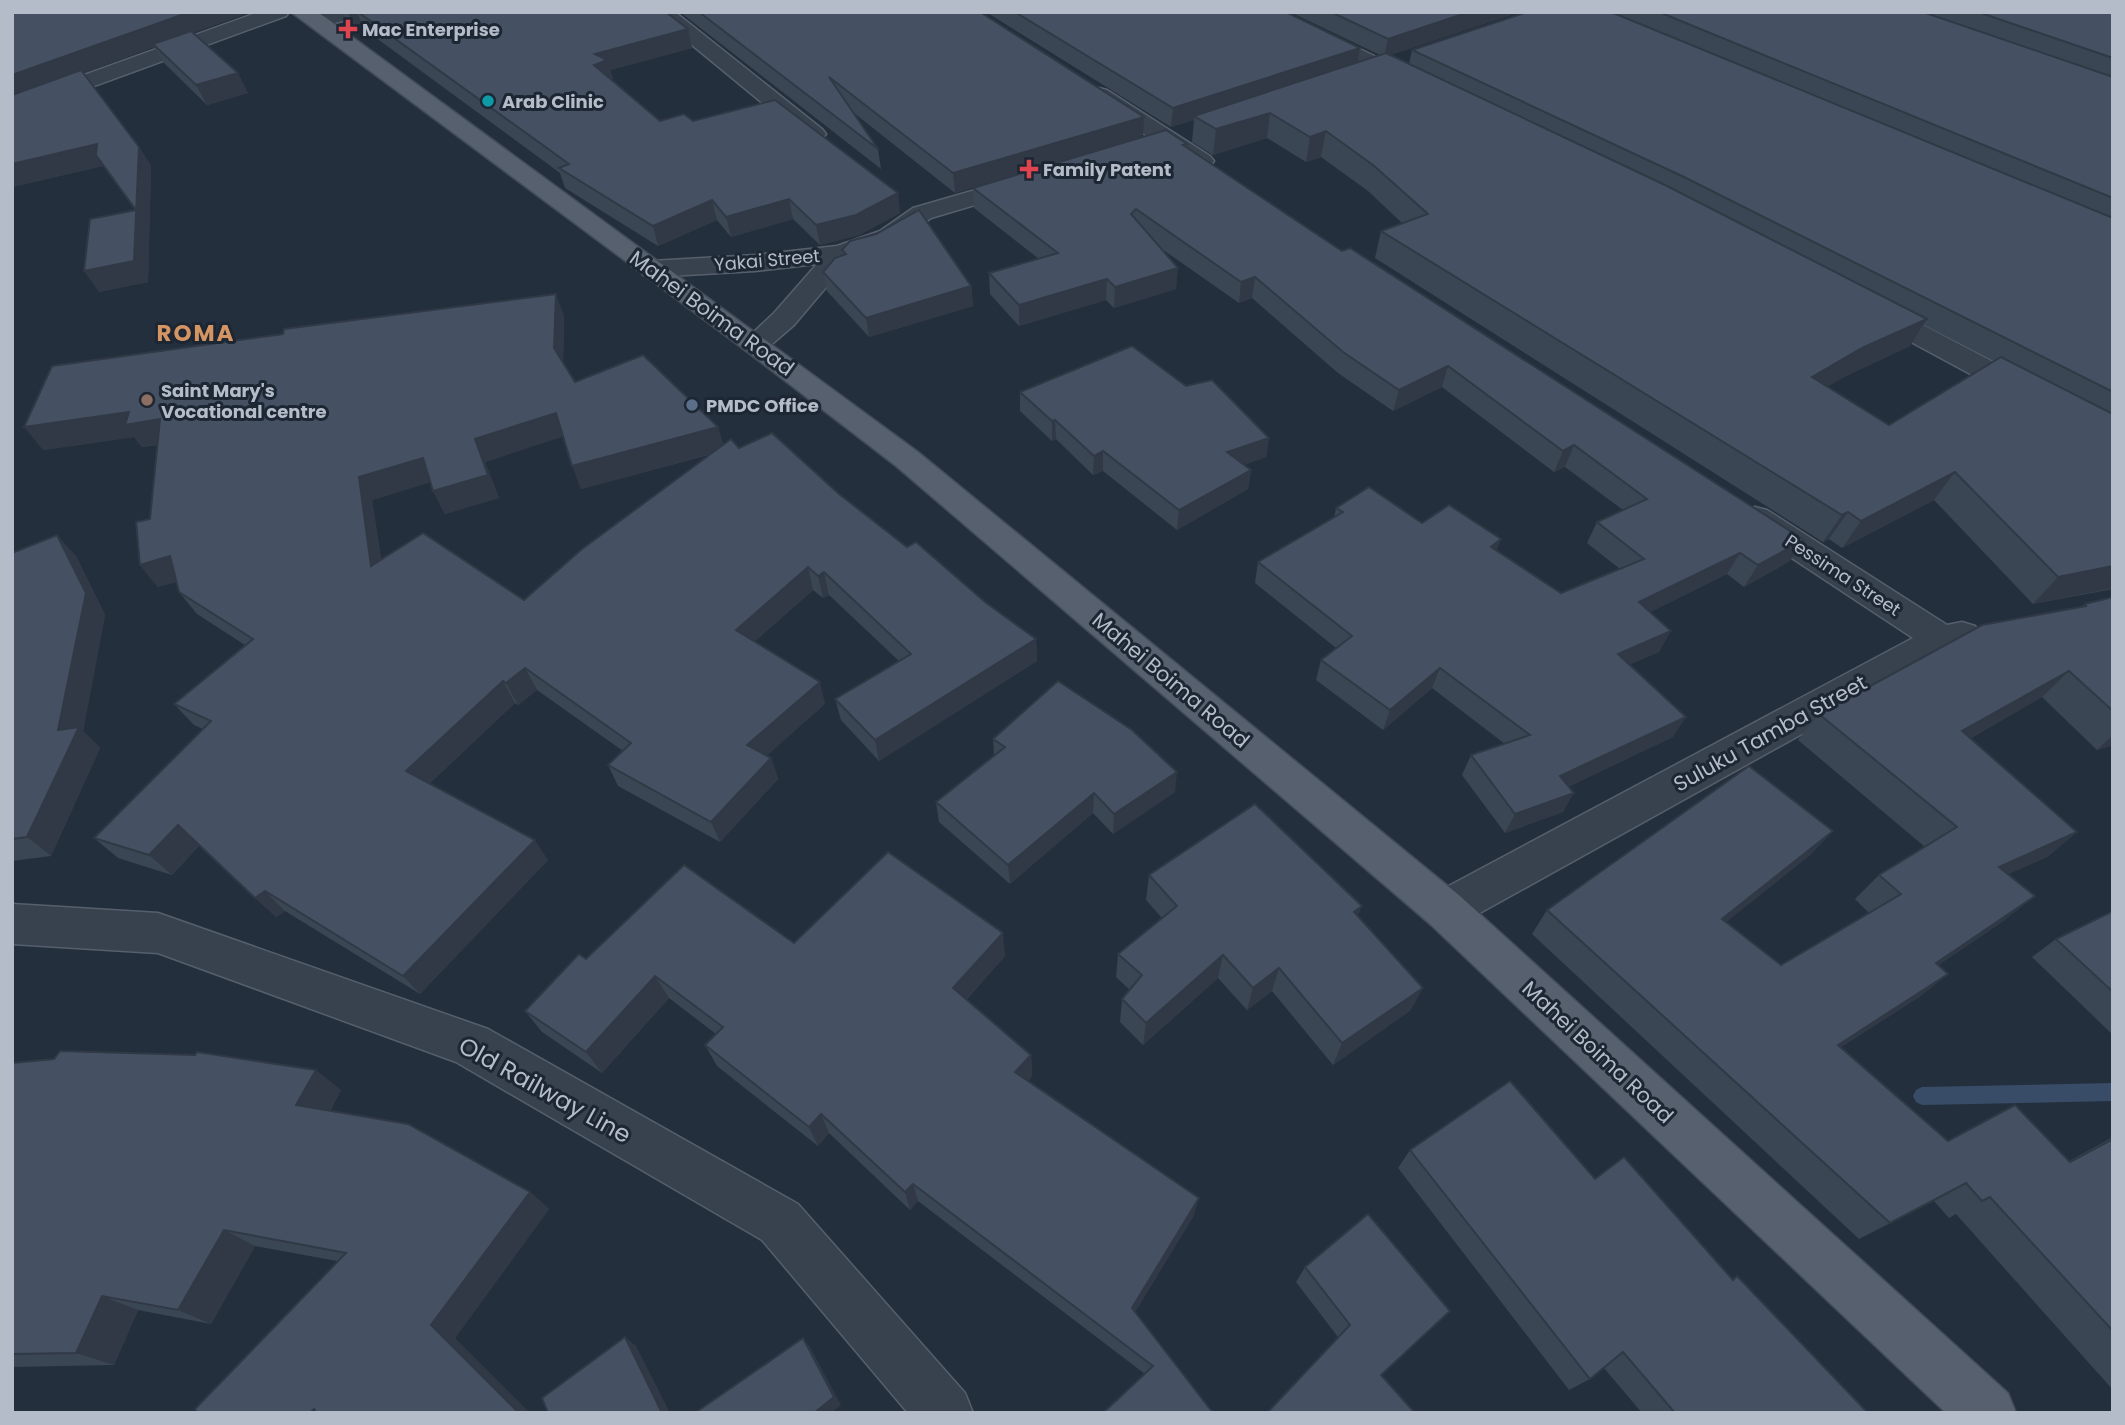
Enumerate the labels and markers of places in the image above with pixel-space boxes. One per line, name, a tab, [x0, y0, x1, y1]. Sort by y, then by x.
place label: Mac Enterprise	[362, 17, 500, 42]
marker: Mac Enterprise	[340, 21, 356, 37]
place label: Arab Clinic	[502, 89, 604, 114]
marker: Arab Clinic	[480, 93, 496, 109]
place label: Family Patent	[1043, 157, 1171, 182]
marker: Family Patent	[1021, 161, 1037, 177]
place label: Saint Mary's Vocational centre	[161, 378, 327, 424]
marker: Saint Mary's Vocational centre	[139, 392, 155, 408]
place label: PMDC Office	[706, 393, 819, 418]
marker: PMDC Office	[684, 397, 700, 413]

